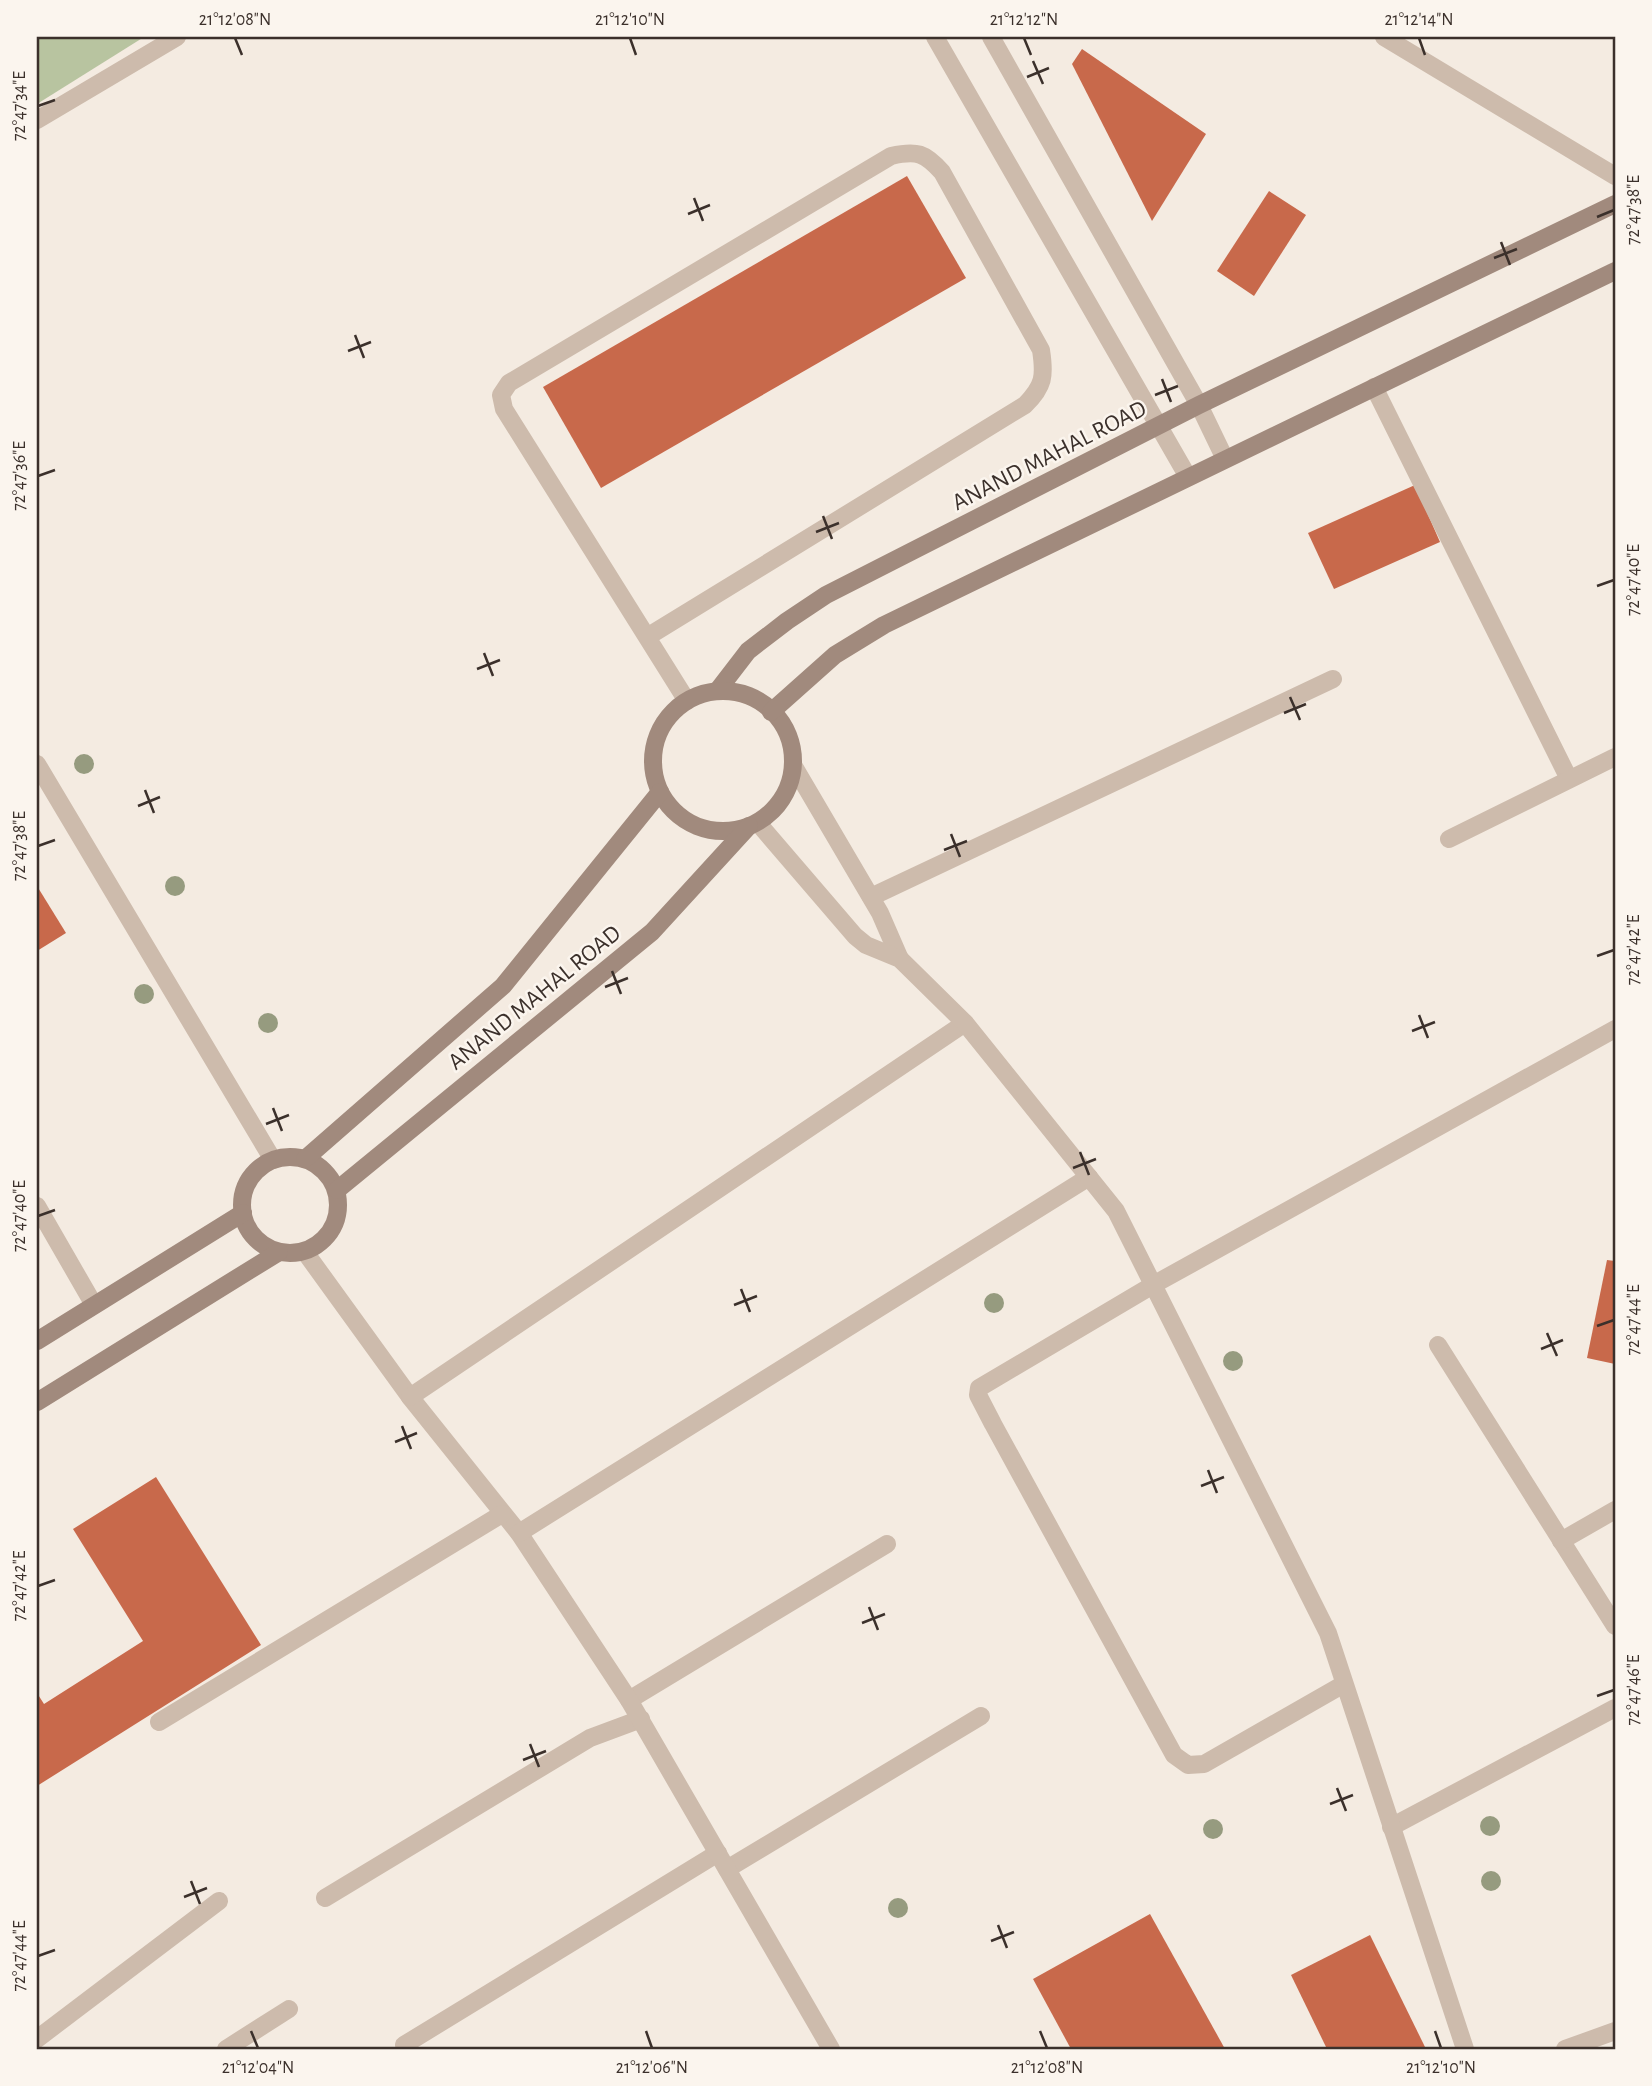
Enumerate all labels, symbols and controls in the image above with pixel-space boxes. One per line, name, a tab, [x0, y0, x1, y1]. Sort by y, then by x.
text: 21°12'08"N	[199, 11, 271, 29]
text: 21°12'10"N	[595, 11, 665, 29]
text: 21°12'12"N	[990, 11, 1058, 29]
text: 21°12'14"N	[1384, 11, 1454, 29]
text: 72°47'34"E	[11, 71, 29, 141]
text: 72°47'38"E	[1625, 175, 1643, 245]
street label: ANAND MAHAL ROAD	[948, 397, 1150, 515]
text: 72°47'36"E	[11, 441, 29, 511]
text: 72°47'40"E	[1625, 544, 1643, 616]
text: 72°47'38"E	[11, 811, 29, 881]
text: 72°47'42"E	[1625, 914, 1643, 985]
street label: ANAND MAHAL ROAD	[444, 921, 625, 1075]
text: 72°47'40"E	[11, 1180, 29, 1252]
text: 72°47'44"E	[1625, 1284, 1643, 1356]
text: 72°47'42"E	[11, 1550, 29, 1621]
text: 72°47'46"E	[1625, 1654, 1643, 1725]
text: 72°47'44"E	[11, 1920, 29, 1992]
text: 21°12'04"N	[222, 2059, 294, 2077]
text: 21°12'06"N	[616, 2059, 688, 2077]
text: 21°12'08"N	[1011, 2059, 1083, 2077]
text: 21°12'10"N	[1406, 2059, 1476, 2077]

